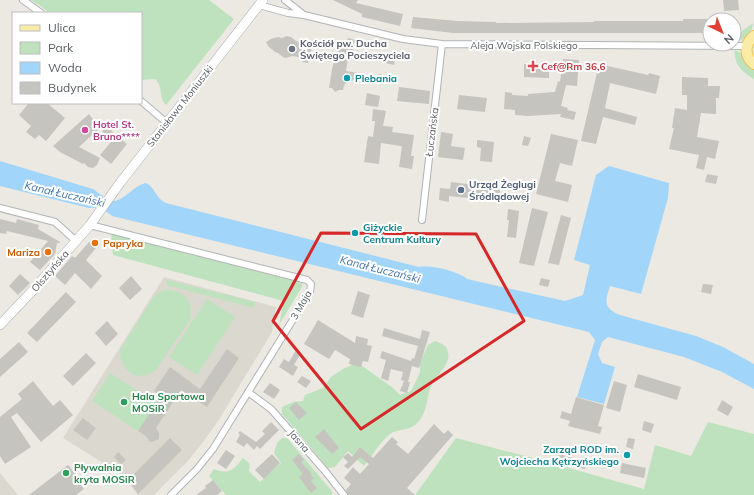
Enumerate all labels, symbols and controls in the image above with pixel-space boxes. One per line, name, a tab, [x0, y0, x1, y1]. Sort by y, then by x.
legend	[12, 12, 142, 104]
north arrow	[702, 12, 742, 52]
text: Ulica	[48, 20, 76, 35]
text: N	[721, 31, 737, 47]
place label: Kościół pw. Ducha Świętego Pocieszyciela	[300, 37, 410, 62]
street label: Aleja Wojska Polskiego	[470, 39, 578, 52]
text: Park	[48, 40, 74, 55]
marker: Kościół pw. Ducha Świętego Pocieszyciela	[287, 44, 297, 54]
text: Woda	[48, 60, 82, 75]
place label: Cef@Rm 36,6	[541, 60, 606, 73]
marker: Cef@Rm 36,6	[528, 61, 538, 71]
street label: Stanisława Moniuszki	[144, 62, 216, 150]
place label: Plebania	[355, 72, 397, 85]
marker: Plebania	[342, 73, 352, 83]
text: Budynek	[48, 80, 97, 95]
street label: Łuczańska	[422, 107, 441, 158]
place label: Hotel St. Bruno****	[93, 118, 140, 143]
marker: Hotel St. Bruno****	[80, 125, 90, 135]
water label: Kanał Łuczański	[23, 178, 107, 210]
place label: Urząd Żeglugi Śródlądowej	[469, 178, 536, 203]
marker: Urząd Żeglugi Śródlądowej	[456, 185, 466, 195]
place label: Giżyckie Centrum Kultury	[363, 221, 442, 246]
marker: Giżyckie Centrum Kultury	[350, 228, 360, 238]
place label: Papryka	[103, 237, 143, 250]
marker: Papryka	[90, 238, 100, 248]
place label: Mariza	[7, 246, 40, 259]
street label: Olsztyńska	[28, 247, 72, 295]
marker: Mariza	[43, 247, 53, 257]
water label: Kanał Łuczański	[338, 252, 422, 286]
street label: 3 Maja	[287, 288, 315, 322]
place label: Hala Sportowa MOSiR	[132, 390, 205, 415]
marker: Hala Sportowa MOSiR	[119, 397, 129, 407]
street label: Jasna	[286, 427, 312, 455]
place label: Zarząd ROD im. Wojciecha Kętrzyńskiego	[500, 443, 619, 468]
marker: Zarząd ROD im. Wojciecha Kętrzyńskiego	[622, 450, 632, 460]
place label: Pływalnia kryta MOSiR	[74, 461, 135, 486]
marker: Pływalnia kryta MOSiR	[61, 468, 71, 478]

